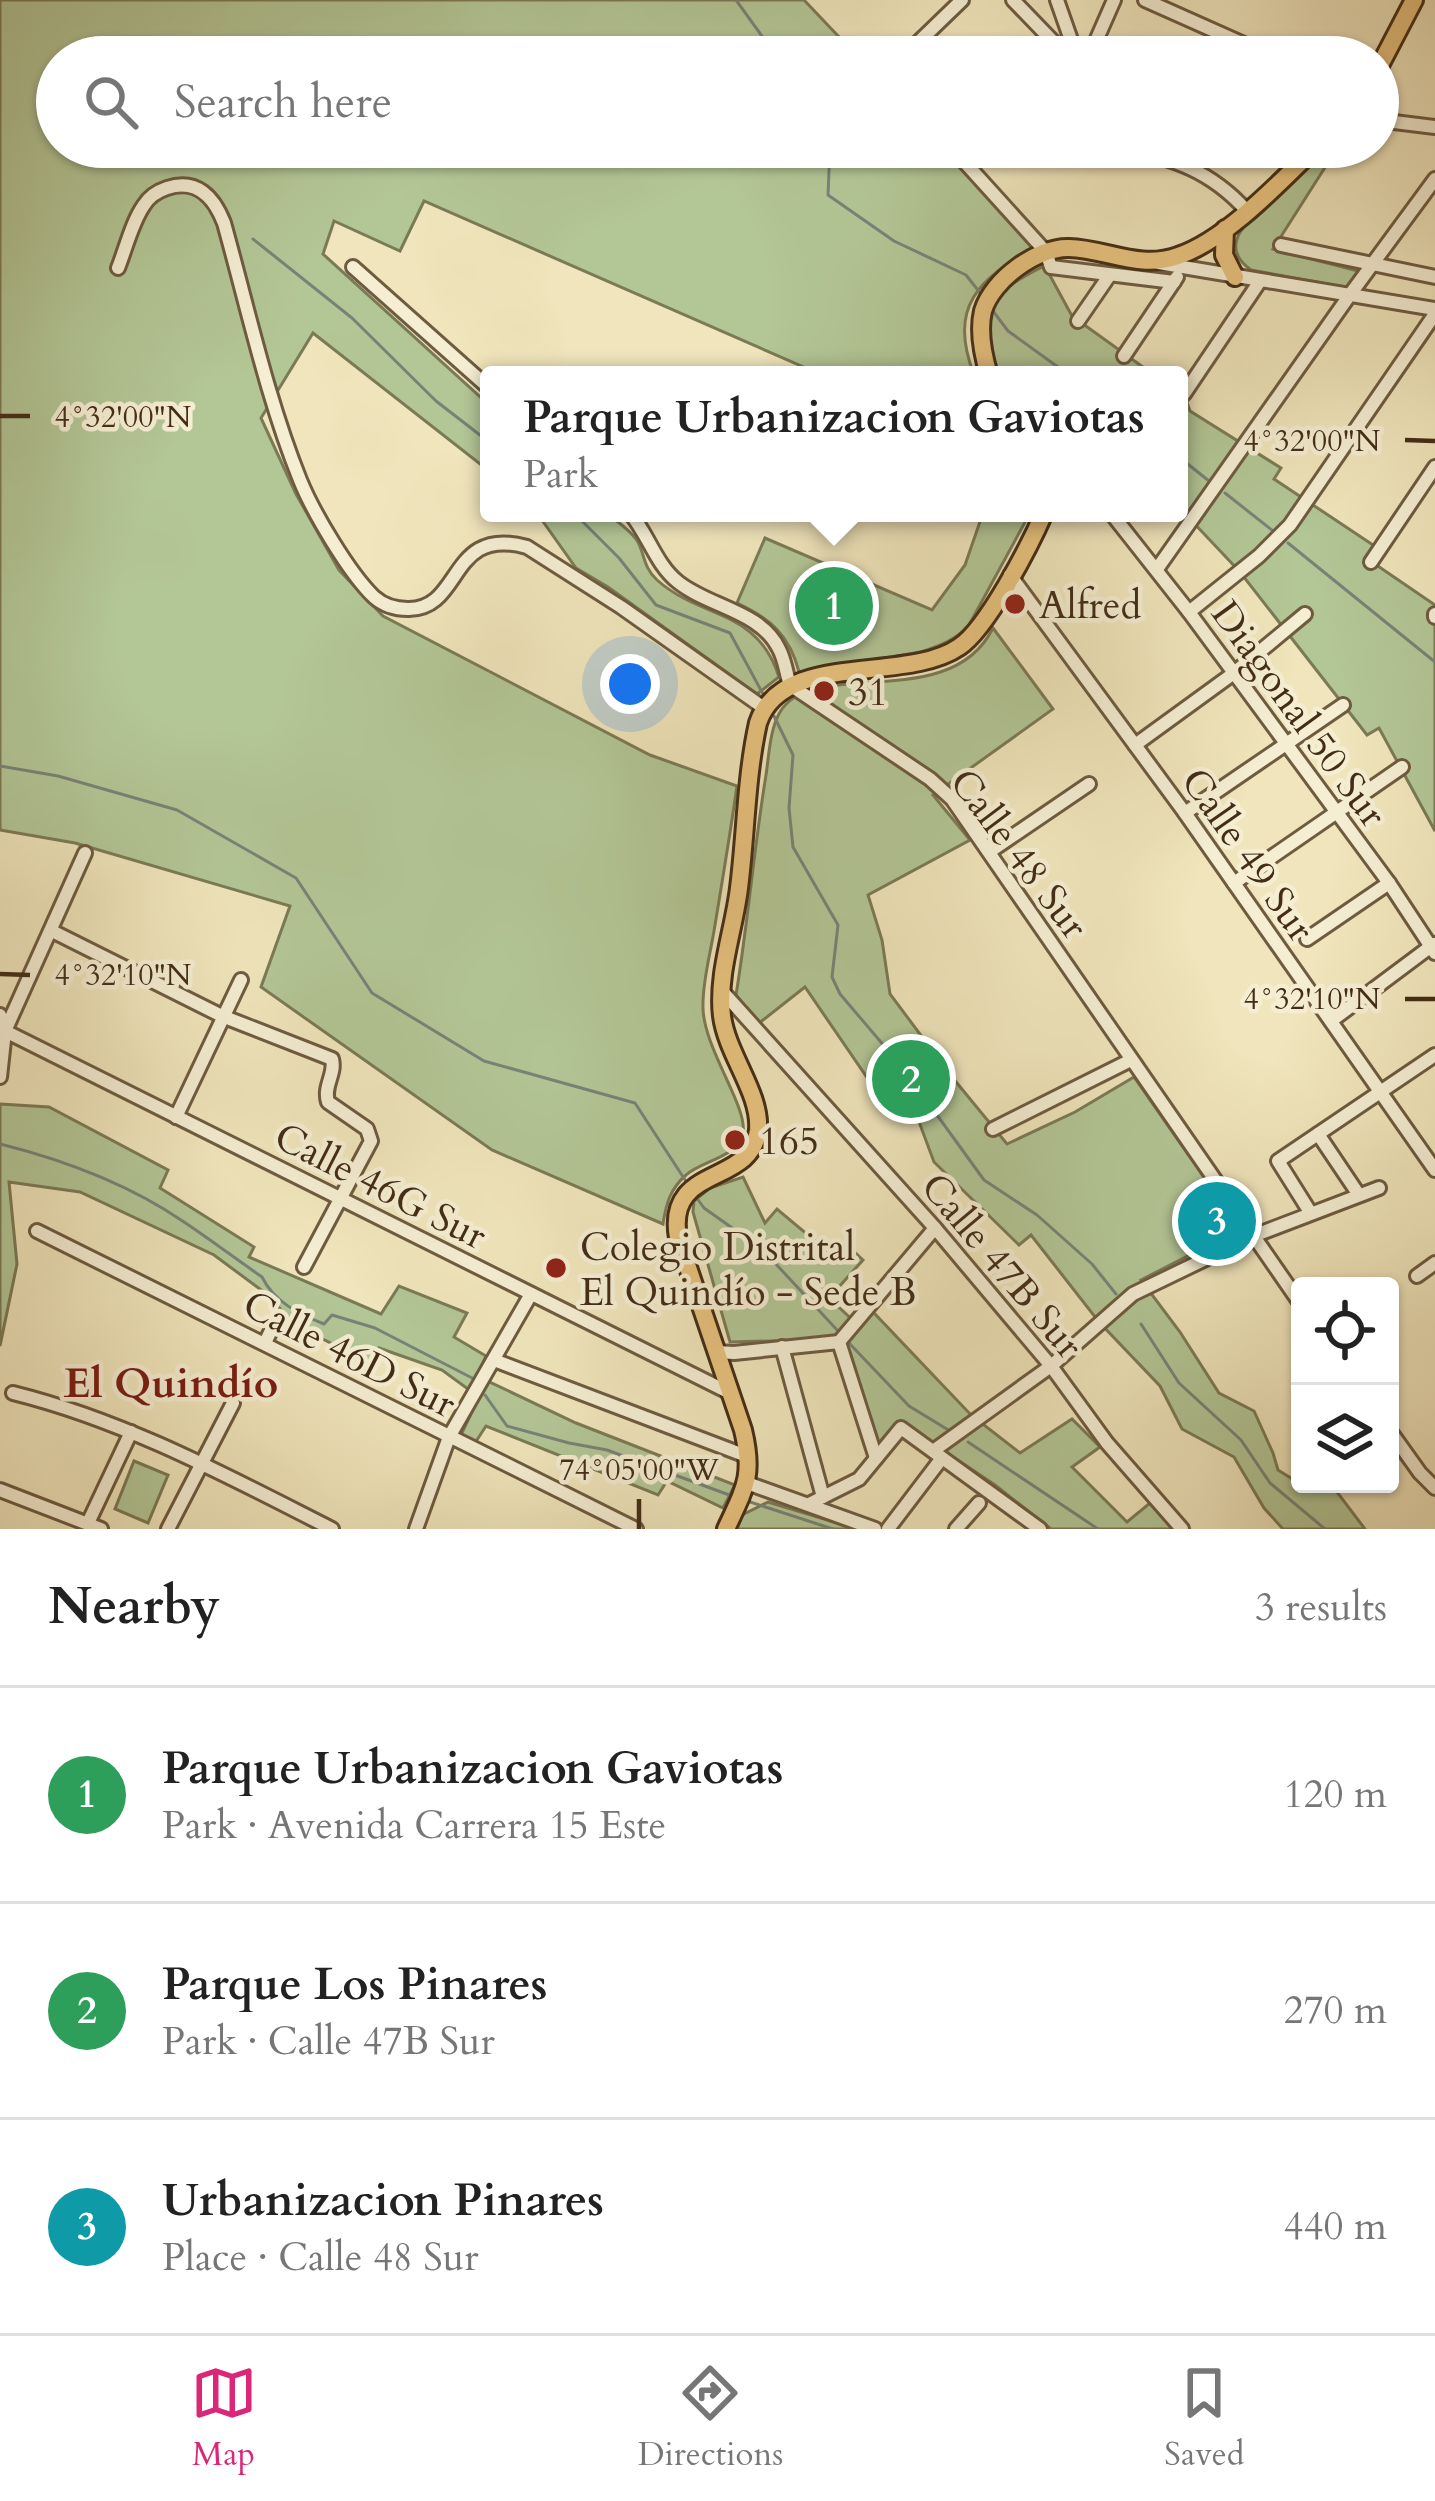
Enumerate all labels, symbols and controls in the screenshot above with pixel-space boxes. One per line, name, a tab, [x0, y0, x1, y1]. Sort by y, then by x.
search box	[36, 36, 1399, 168]
icon: search	[78, 69, 144, 135]
text: Search here	[174, 72, 392, 133]
popup	[480, 366, 1188, 522]
text: Parque Urbanizacion Gaviotas	[523, 387, 1145, 448]
text: 4°32'00"N	[55, 397, 192, 438]
text: 4°32'00"N	[1244, 421, 1381, 462]
text: Park	[523, 448, 598, 501]
pin: 1	[795, 561, 873, 651]
place label: Alfred	[1039, 579, 1141, 632]
street label: Diagonal 50 Sur	[1199, 590, 1399, 838]
marker: Alfred	[1002, 591, 1028, 617]
your location	[600, 654, 660, 714]
place label: 31	[848, 666, 888, 719]
marker: 31	[811, 678, 837, 704]
street label: Calle 48 Sur	[937, 758, 1101, 950]
street label: Calle 49 Sur	[1169, 758, 1327, 953]
text: 4°32'10"N	[55, 955, 192, 996]
text: 4°32'10"N	[1244, 979, 1381, 1020]
pin: 2	[872, 1034, 950, 1124]
street label: Calle 46G Sur	[265, 1110, 496, 1263]
place label: 165	[759, 1115, 819, 1168]
marker: 165	[722, 1127, 748, 1153]
street label: Calle 47B Sur	[909, 1162, 1096, 1370]
pin: 3	[1178, 1176, 1256, 1266]
place label: Colegio Distrital El Quindío - Sede B	[580, 1221, 917, 1319]
marker: Colegio Distrital El Quindío - Sede B	[543, 1255, 569, 1281]
map controls	[1291, 1277, 1399, 1493]
button: locate	[1291, 1277, 1399, 1385]
street label: Calle 46D Sur	[234, 1278, 465, 1431]
district label: El Quindío	[64, 1355, 278, 1412]
button: layers	[1291, 1385, 1399, 1493]
text: 74°05'00"W	[559, 1450, 720, 1491]
text: Nearby	[48, 1572, 220, 1642]
text: 3 results	[1255, 1581, 1387, 1634]
text: Parque Urbanizacion Gaviotas	[162, 1738, 783, 1799]
text: 1	[77, 1768, 97, 1821]
text: 120 m	[1284, 1768, 1387, 1821]
text: Park · Avenida Carrera 15 Este	[162, 1799, 666, 1852]
text: Parque Los Pinares	[162, 1954, 547, 2015]
text: 2	[77, 1984, 97, 2037]
text: 270 m	[1284, 1984, 1387, 2037]
text: Park · Calle 47B Sur	[162, 2015, 495, 2068]
text: Urbanizacion Pinares	[162, 2170, 604, 2231]
text: 3	[77, 2200, 97, 2253]
text: 440 m	[1284, 2200, 1387, 2253]
text: Place · Calle 48 Sur	[162, 2231, 478, 2284]
tab: Map	[191, 2360, 257, 2477]
tab: Directions	[638, 2360, 783, 2477]
tab: Saved	[1164, 2360, 1244, 2477]

